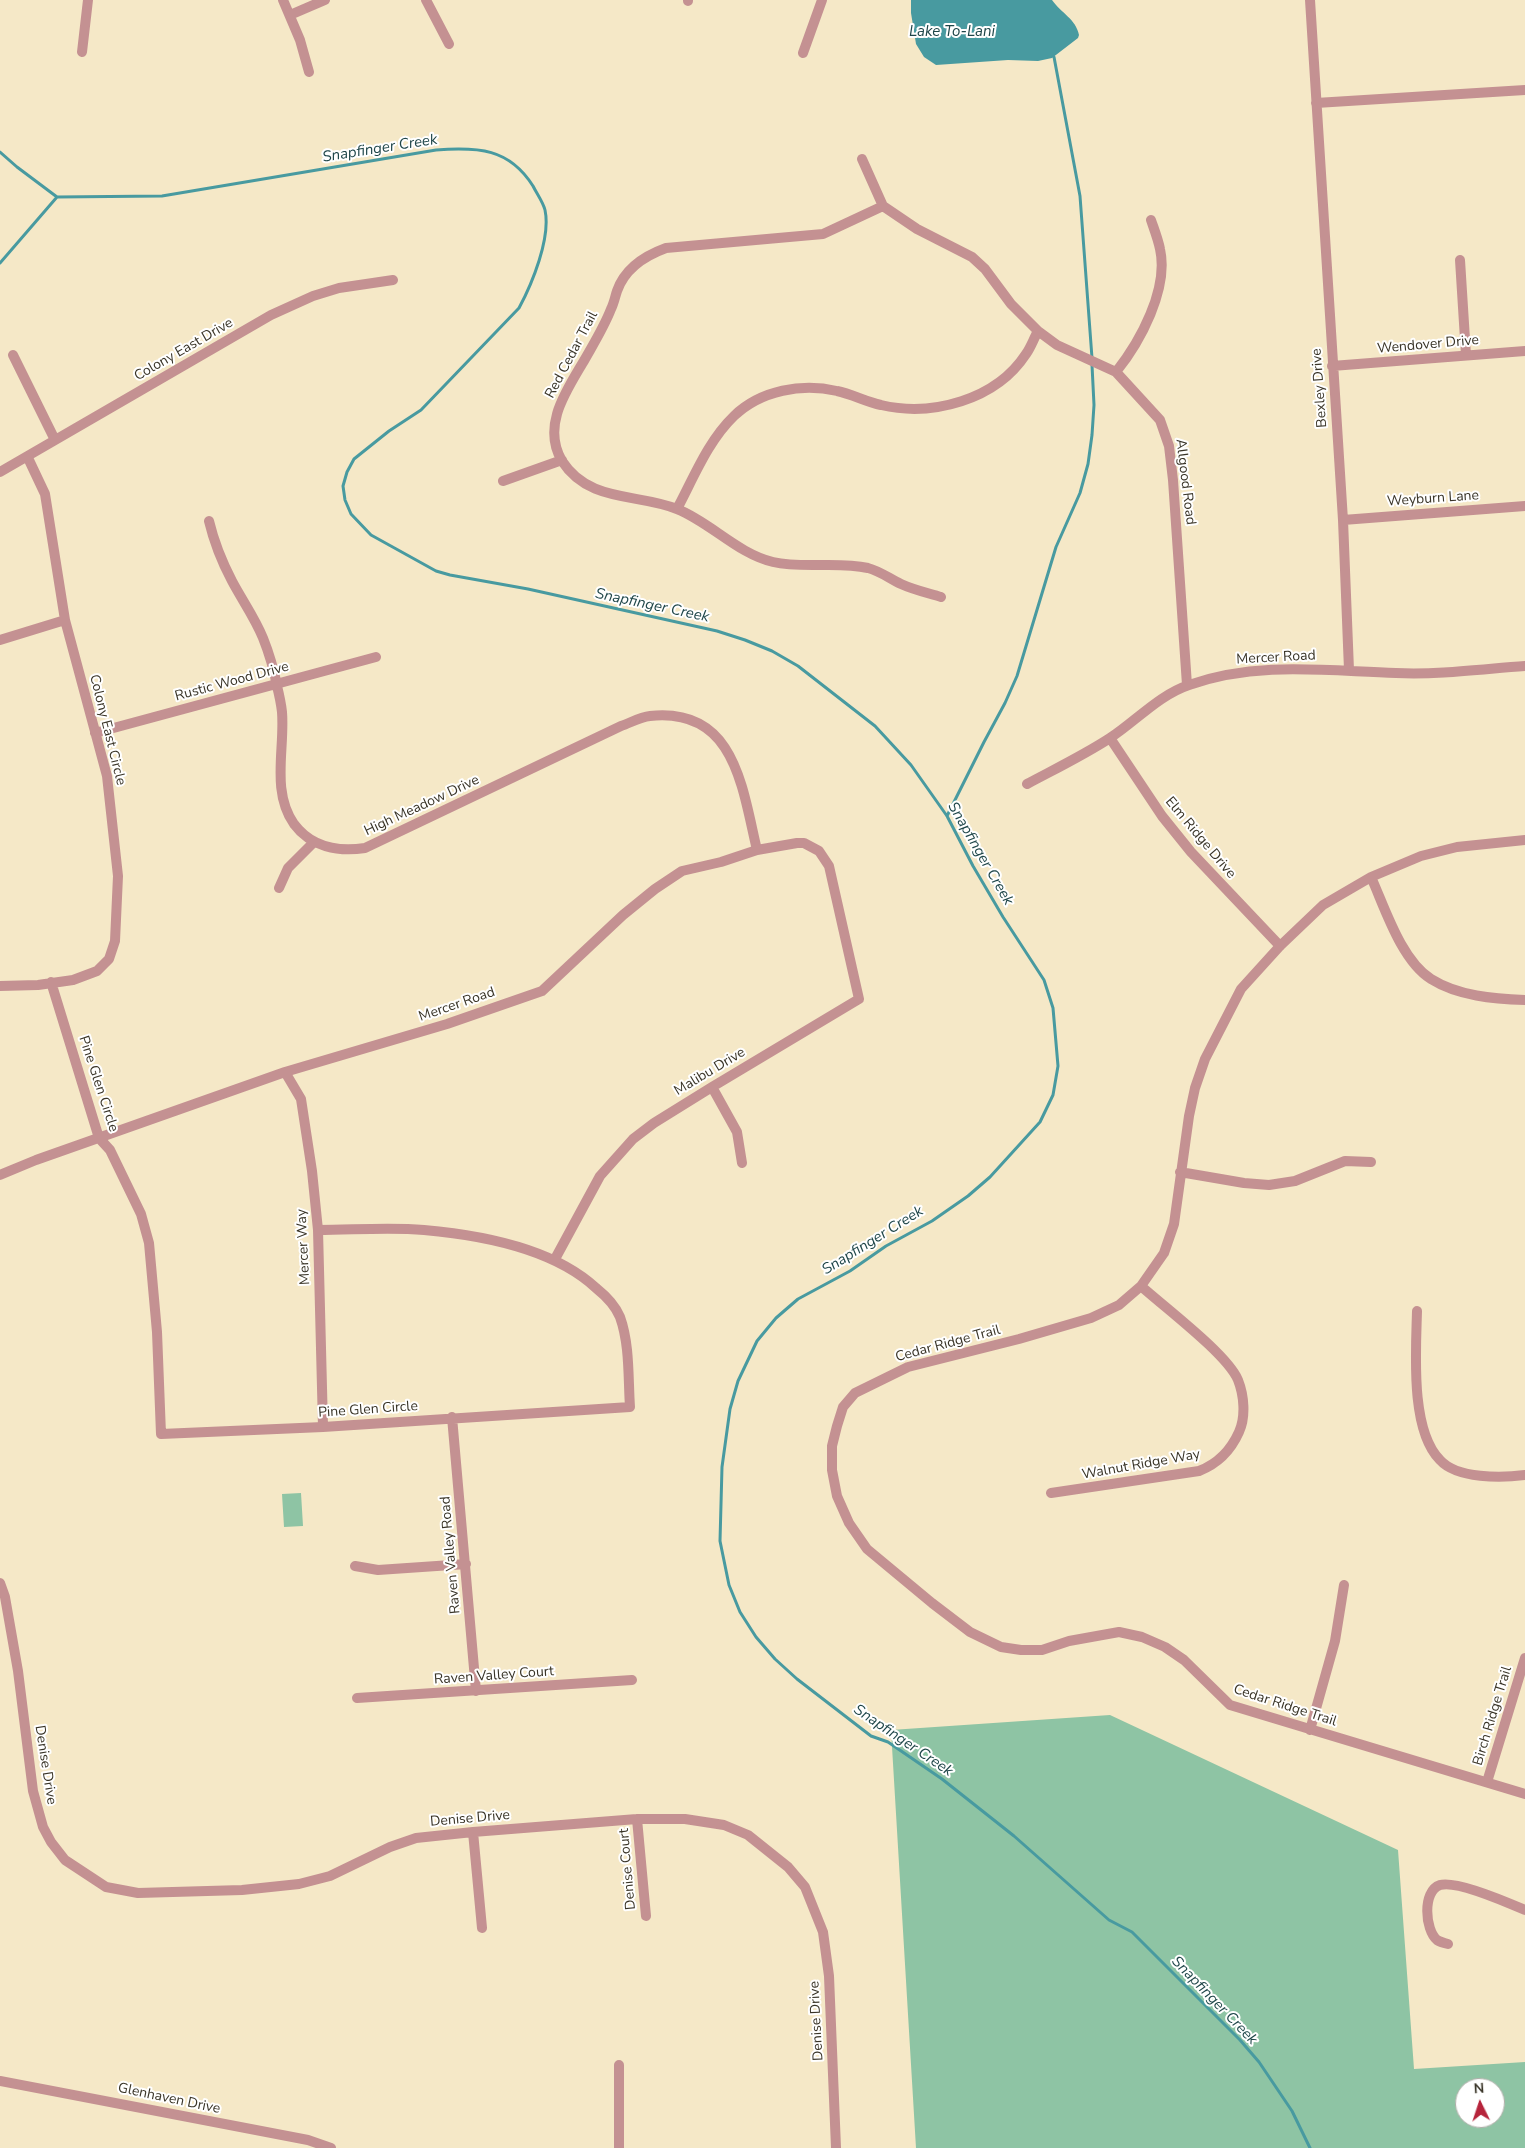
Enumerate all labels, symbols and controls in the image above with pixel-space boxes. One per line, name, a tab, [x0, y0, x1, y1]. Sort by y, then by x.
water label: Lake To-Lani	[909, 23, 995, 41]
water label: Snapfinger Creek	[321, 131, 439, 167]
street label: Red Cedar Trail	[542, 309, 602, 401]
street label: Colony East Drive	[132, 315, 236, 385]
street label: Wendover Drive	[1376, 332, 1480, 358]
street label: Bexley Drive	[1309, 348, 1331, 428]
street label: Allgood Road	[1171, 438, 1199, 526]
street label: Weyburn Lane	[1386, 487, 1480, 511]
water label: Snapfinger Creek	[593, 585, 711, 627]
street label: Mercer Road	[1236, 648, 1316, 668]
street label: Rustic Wood Drive	[173, 659, 291, 705]
street label: Colony East Circle	[85, 673, 129, 787]
street label: High Meadow Drive	[362, 772, 482, 840]
street label: Elm Ridge Drive	[1161, 794, 1239, 882]
water label: Snapfinger Creek	[943, 799, 1017, 909]
street label: Mercer Road	[417, 984, 497, 1026]
street label: Pine Glen Circle	[75, 1034, 121, 1134]
street label: Malibu Drive	[672, 1044, 748, 1100]
water label: Snapfinger Creek	[819, 1203, 927, 1279]
street label: Mercer Way	[294, 1209, 314, 1285]
street label: Cedar Ridge Trail	[894, 1322, 1002, 1366]
street label: Pine Glen Circle	[318, 1398, 418, 1422]
street label: Walnut Ridge Way	[1081, 1446, 1201, 1484]
street label: Raven Valley Road	[437, 1495, 465, 1615]
street label: Raven Valley Court	[433, 1663, 555, 1689]
street label: Birch Ridge Trail	[1470, 1664, 1516, 1768]
street label: Cedar Ridge Trail	[1231, 1681, 1339, 1731]
water label: Snapfinger Creek	[850, 1701, 956, 1781]
street label: Denise Drive	[30, 1724, 60, 1806]
street label: Denise Drive	[429, 1807, 511, 1831]
street label: Denise Court	[616, 1828, 640, 1910]
water label: Snapfinger Creek	[1167, 1953, 1261, 2049]
street label: Denise Drive	[807, 1981, 827, 2061]
north arrow	[1455, 2078, 1505, 2128]
text: N	[1473, 2079, 1485, 2098]
street label: Glenhaven Drive	[116, 2080, 222, 2118]

